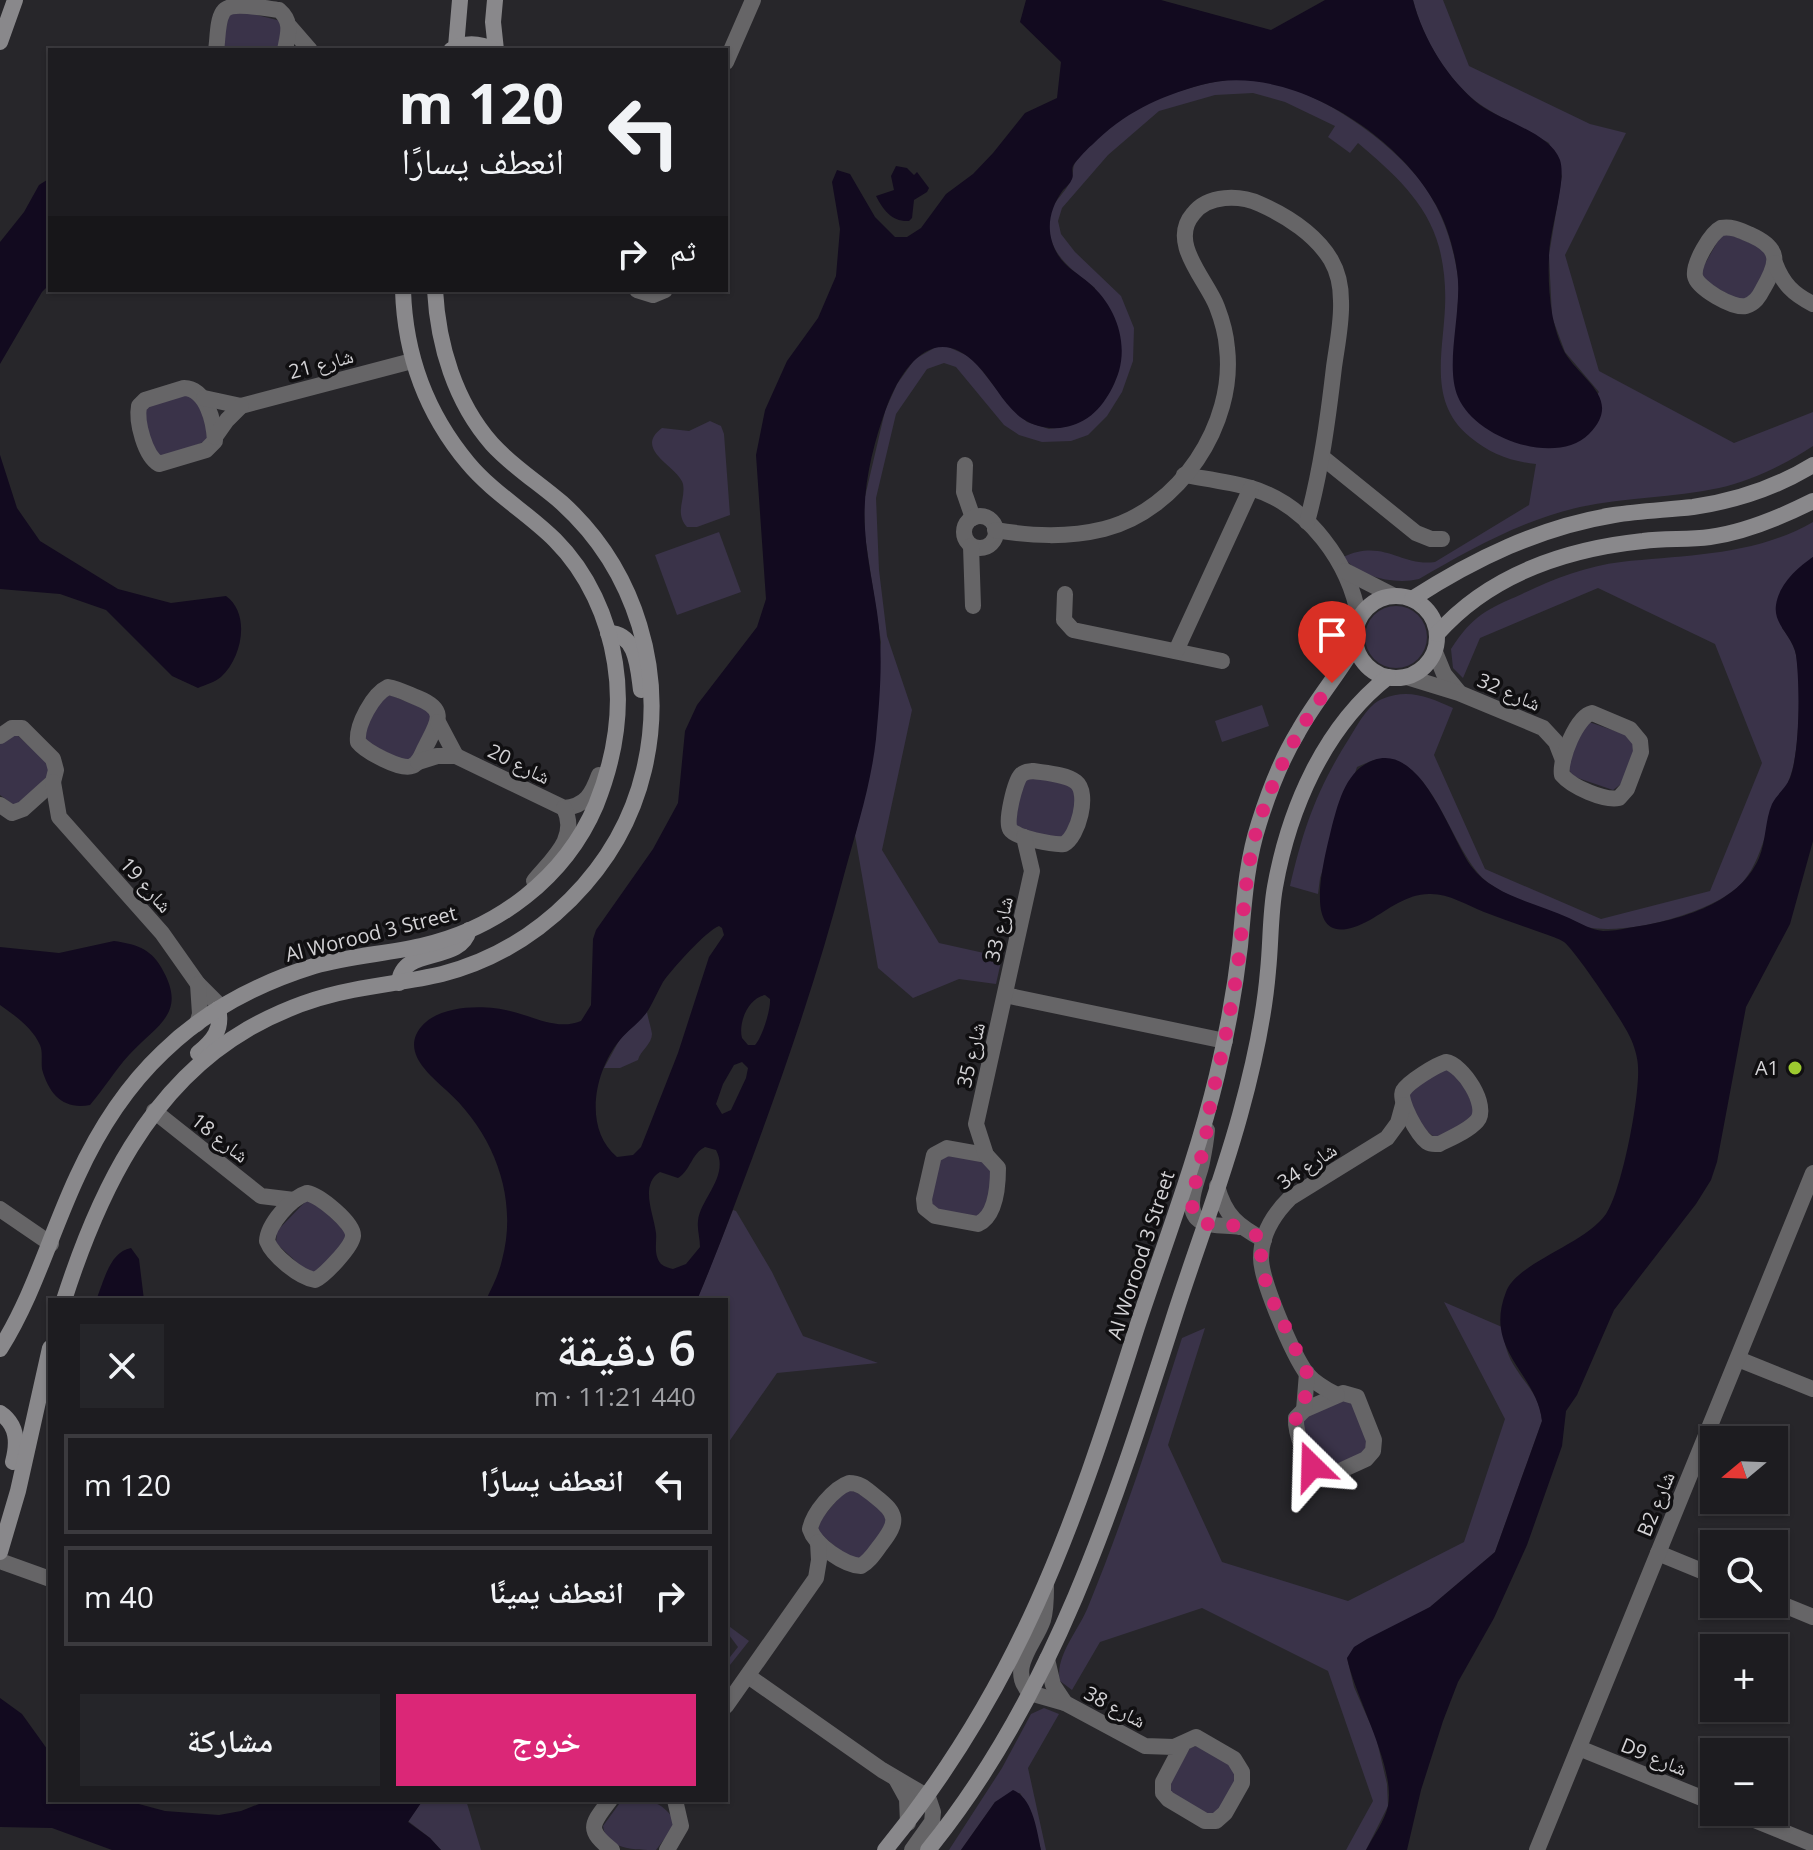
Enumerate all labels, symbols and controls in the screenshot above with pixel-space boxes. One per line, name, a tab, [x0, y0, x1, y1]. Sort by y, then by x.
text: 120 m	[398, 64, 564, 140]
icon: left	[592, 80, 696, 184]
text: انعطف يسارًا	[401, 136, 564, 185]
text: ثم	[670, 229, 696, 270]
icon: right	[610, 232, 654, 276]
street label: شارع 21	[285, 342, 356, 385]
pin	[1298, 601, 1366, 683]
icon: arrive	[1310, 613, 1354, 657]
street label: شارع 32	[1474, 666, 1545, 717]
street label: شارع 20	[484, 737, 555, 790]
street label: شارع 19	[114, 851, 179, 918]
street label: شارع 33	[978, 894, 1019, 964]
street label: Al Worood 3 Street	[282, 899, 459, 968]
street label: شارع 35	[950, 1020, 991, 1090]
place label: A1	[1755, 1054, 1779, 1081]
marker: A1	[1786, 1059, 1804, 1077]
street label: شارع 18	[186, 1107, 255, 1169]
street label: شارع 34	[1272, 1136, 1342, 1195]
street label: Al Worood 3 Street	[1101, 1167, 1180, 1342]
text: 6 دقيقة	[556, 1315, 696, 1380]
button: close	[80, 1324, 164, 1408]
text: 440 m · 11:21	[534, 1378, 696, 1414]
position arrow	[1270, 1424, 1354, 1508]
north arrow	[1700, 1426, 1788, 1514]
map controls	[1700, 1426, 1788, 1826]
text: انعطف يسارًا	[480, 1459, 624, 1500]
icon: left	[648, 1462, 692, 1506]
text: 120 m	[84, 1464, 171, 1505]
street label: B2 شارع	[1630, 1467, 1681, 1540]
button: search	[1700, 1530, 1788, 1618]
text: انعطف يمينًا	[489, 1571, 624, 1612]
icon: right	[648, 1574, 692, 1618]
text: 40 m	[84, 1576, 154, 1617]
button: +	[1700, 1634, 1788, 1722]
street label: شارع 38	[1080, 1679, 1151, 1734]
button: مشاركة	[80, 1694, 380, 1786]
button: خروج	[396, 1694, 696, 1786]
street label: D9 شارع	[1617, 1731, 1691, 1782]
button: −	[1700, 1738, 1788, 1826]

